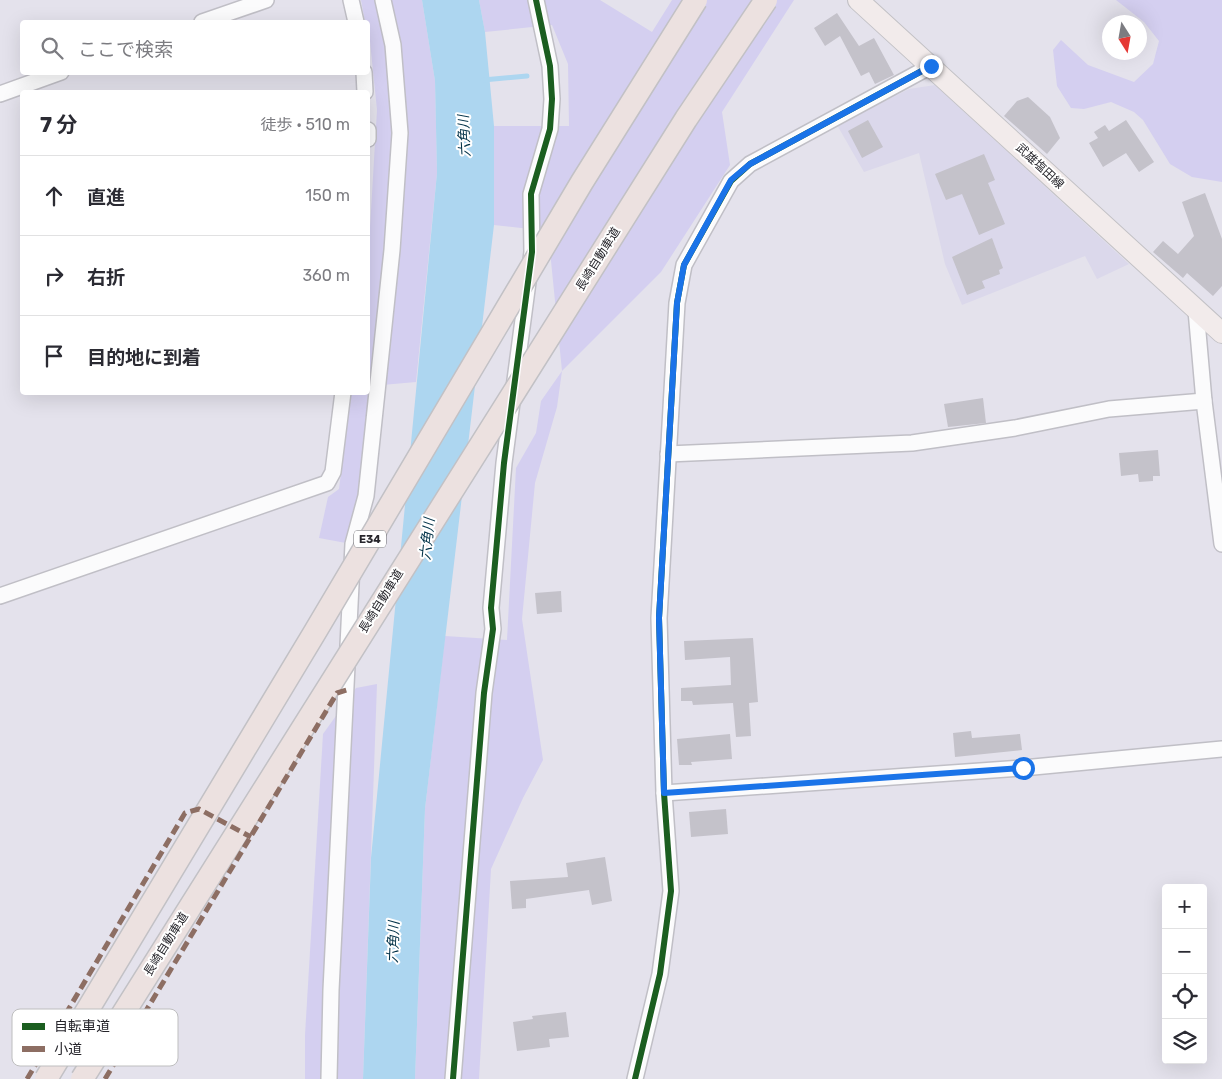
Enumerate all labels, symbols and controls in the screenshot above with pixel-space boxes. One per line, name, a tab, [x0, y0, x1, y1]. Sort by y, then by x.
north arrow	[1102, 15, 1147, 60]
search box	[20, 20, 370, 75]
icon: search	[38, 34, 66, 62]
text: ここで検索	[78, 38, 173, 61]
route end	[920, 55, 943, 78]
text: 7 分	[40, 112, 78, 137]
water label: 六角川	[455, 113, 474, 157]
text: 徒歩 · 510 m	[260, 115, 350, 134]
street label: 武雄塩田線	[1013, 140, 1067, 192]
icon: ahead	[40, 182, 68, 210]
text: 直進	[87, 186, 125, 209]
text: 150 m	[305, 186, 350, 205]
street label: 長崎自動車道	[573, 225, 623, 293]
icon: right	[40, 262, 68, 290]
text: 右折	[87, 266, 125, 289]
text: 360 m	[302, 266, 350, 285]
icon: arrive	[40, 342, 68, 370]
text: 目的地に到着	[87, 346, 201, 369]
water label: 六角川	[417, 515, 438, 561]
road number: E34	[354, 530, 386, 548]
street label: 長崎自動車道	[356, 567, 406, 635]
route start	[1012, 757, 1035, 780]
map controls	[1162, 884, 1207, 1064]
button: +	[1162, 884, 1207, 929]
street label: 長崎自動車道	[141, 910, 191, 978]
water label: 六角川	[384, 919, 403, 963]
button: −	[1162, 929, 1207, 974]
button: locate	[1162, 974, 1207, 1019]
legend	[12, 1009, 178, 1066]
text: 自転車道	[54, 1018, 110, 1035]
button: layers	[1162, 1019, 1207, 1064]
text: 小道	[54, 1041, 82, 1058]

